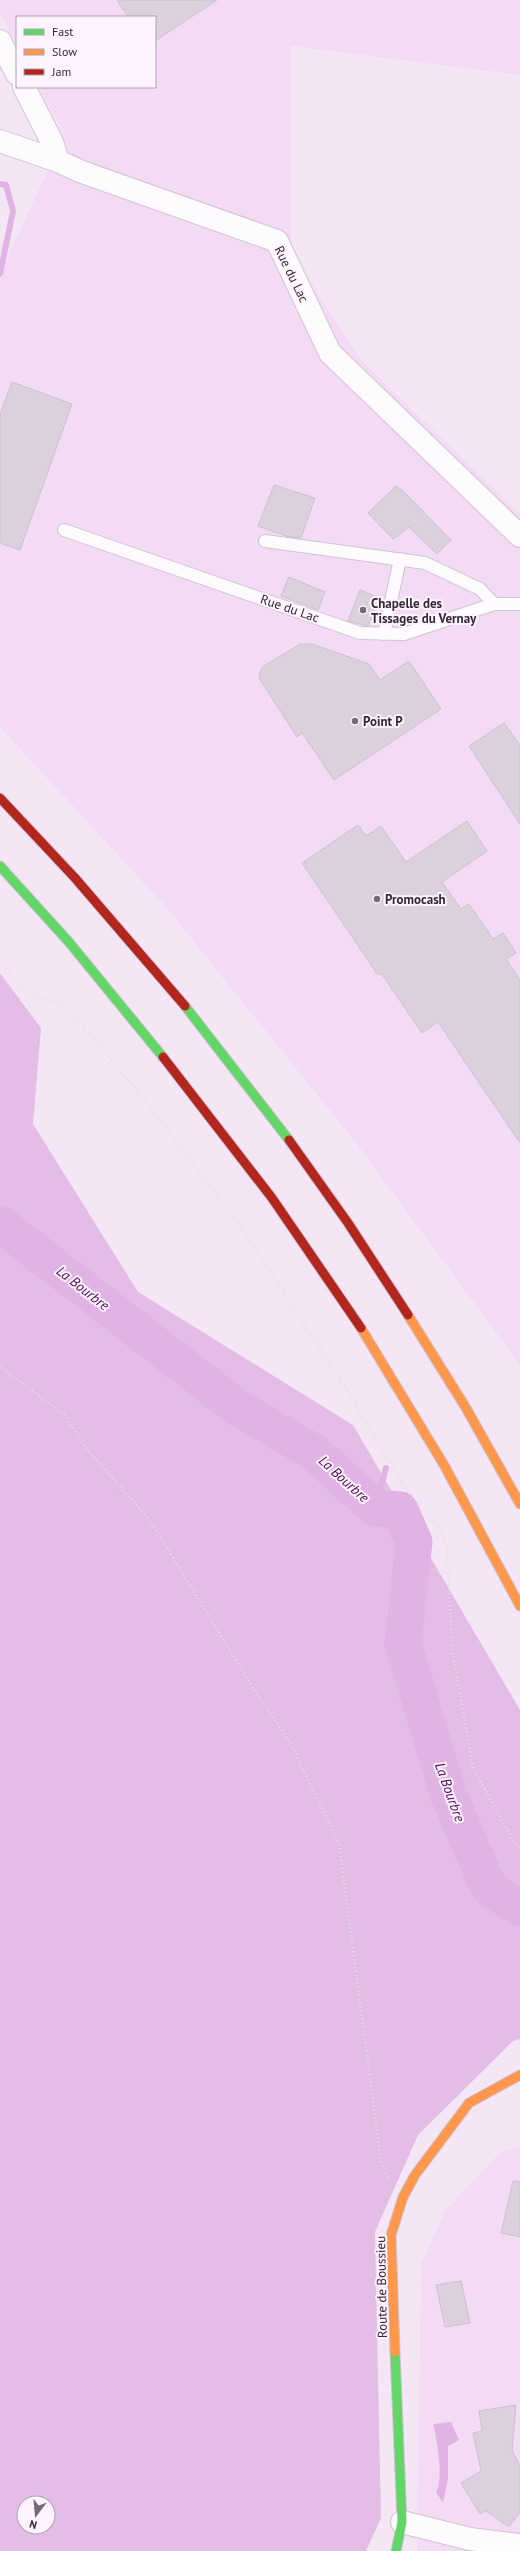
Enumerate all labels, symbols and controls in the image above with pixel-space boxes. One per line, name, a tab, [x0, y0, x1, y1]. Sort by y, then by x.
legend	[16, 16, 156, 88]
text: Fast	[52, 24, 73, 39]
text: Slow	[52, 44, 77, 59]
text: Jam	[51, 64, 71, 79]
street label: Rue du Lac	[271, 243, 313, 305]
street label: Rue du Lac	[258, 591, 322, 626]
place label: Chapelle des Tissages du Vernay	[371, 595, 477, 627]
marker: Chapelle des Tissages du Vernay	[358, 605, 368, 615]
place label: Point P	[363, 713, 403, 730]
marker: Point P	[350, 716, 360, 726]
place label: Promocash	[385, 891, 446, 908]
marker: Promocash	[372, 894, 382, 904]
water label: La Bourbre	[53, 1262, 113, 1314]
water label: La Bourbre	[315, 1452, 373, 1507]
water label: La Bourbre	[431, 1760, 469, 1825]
street label: Route de Boussieu	[372, 2236, 391, 2338]
north arrow	[16, 2495, 56, 2535]
text: N	[28, 2517, 39, 2532]

